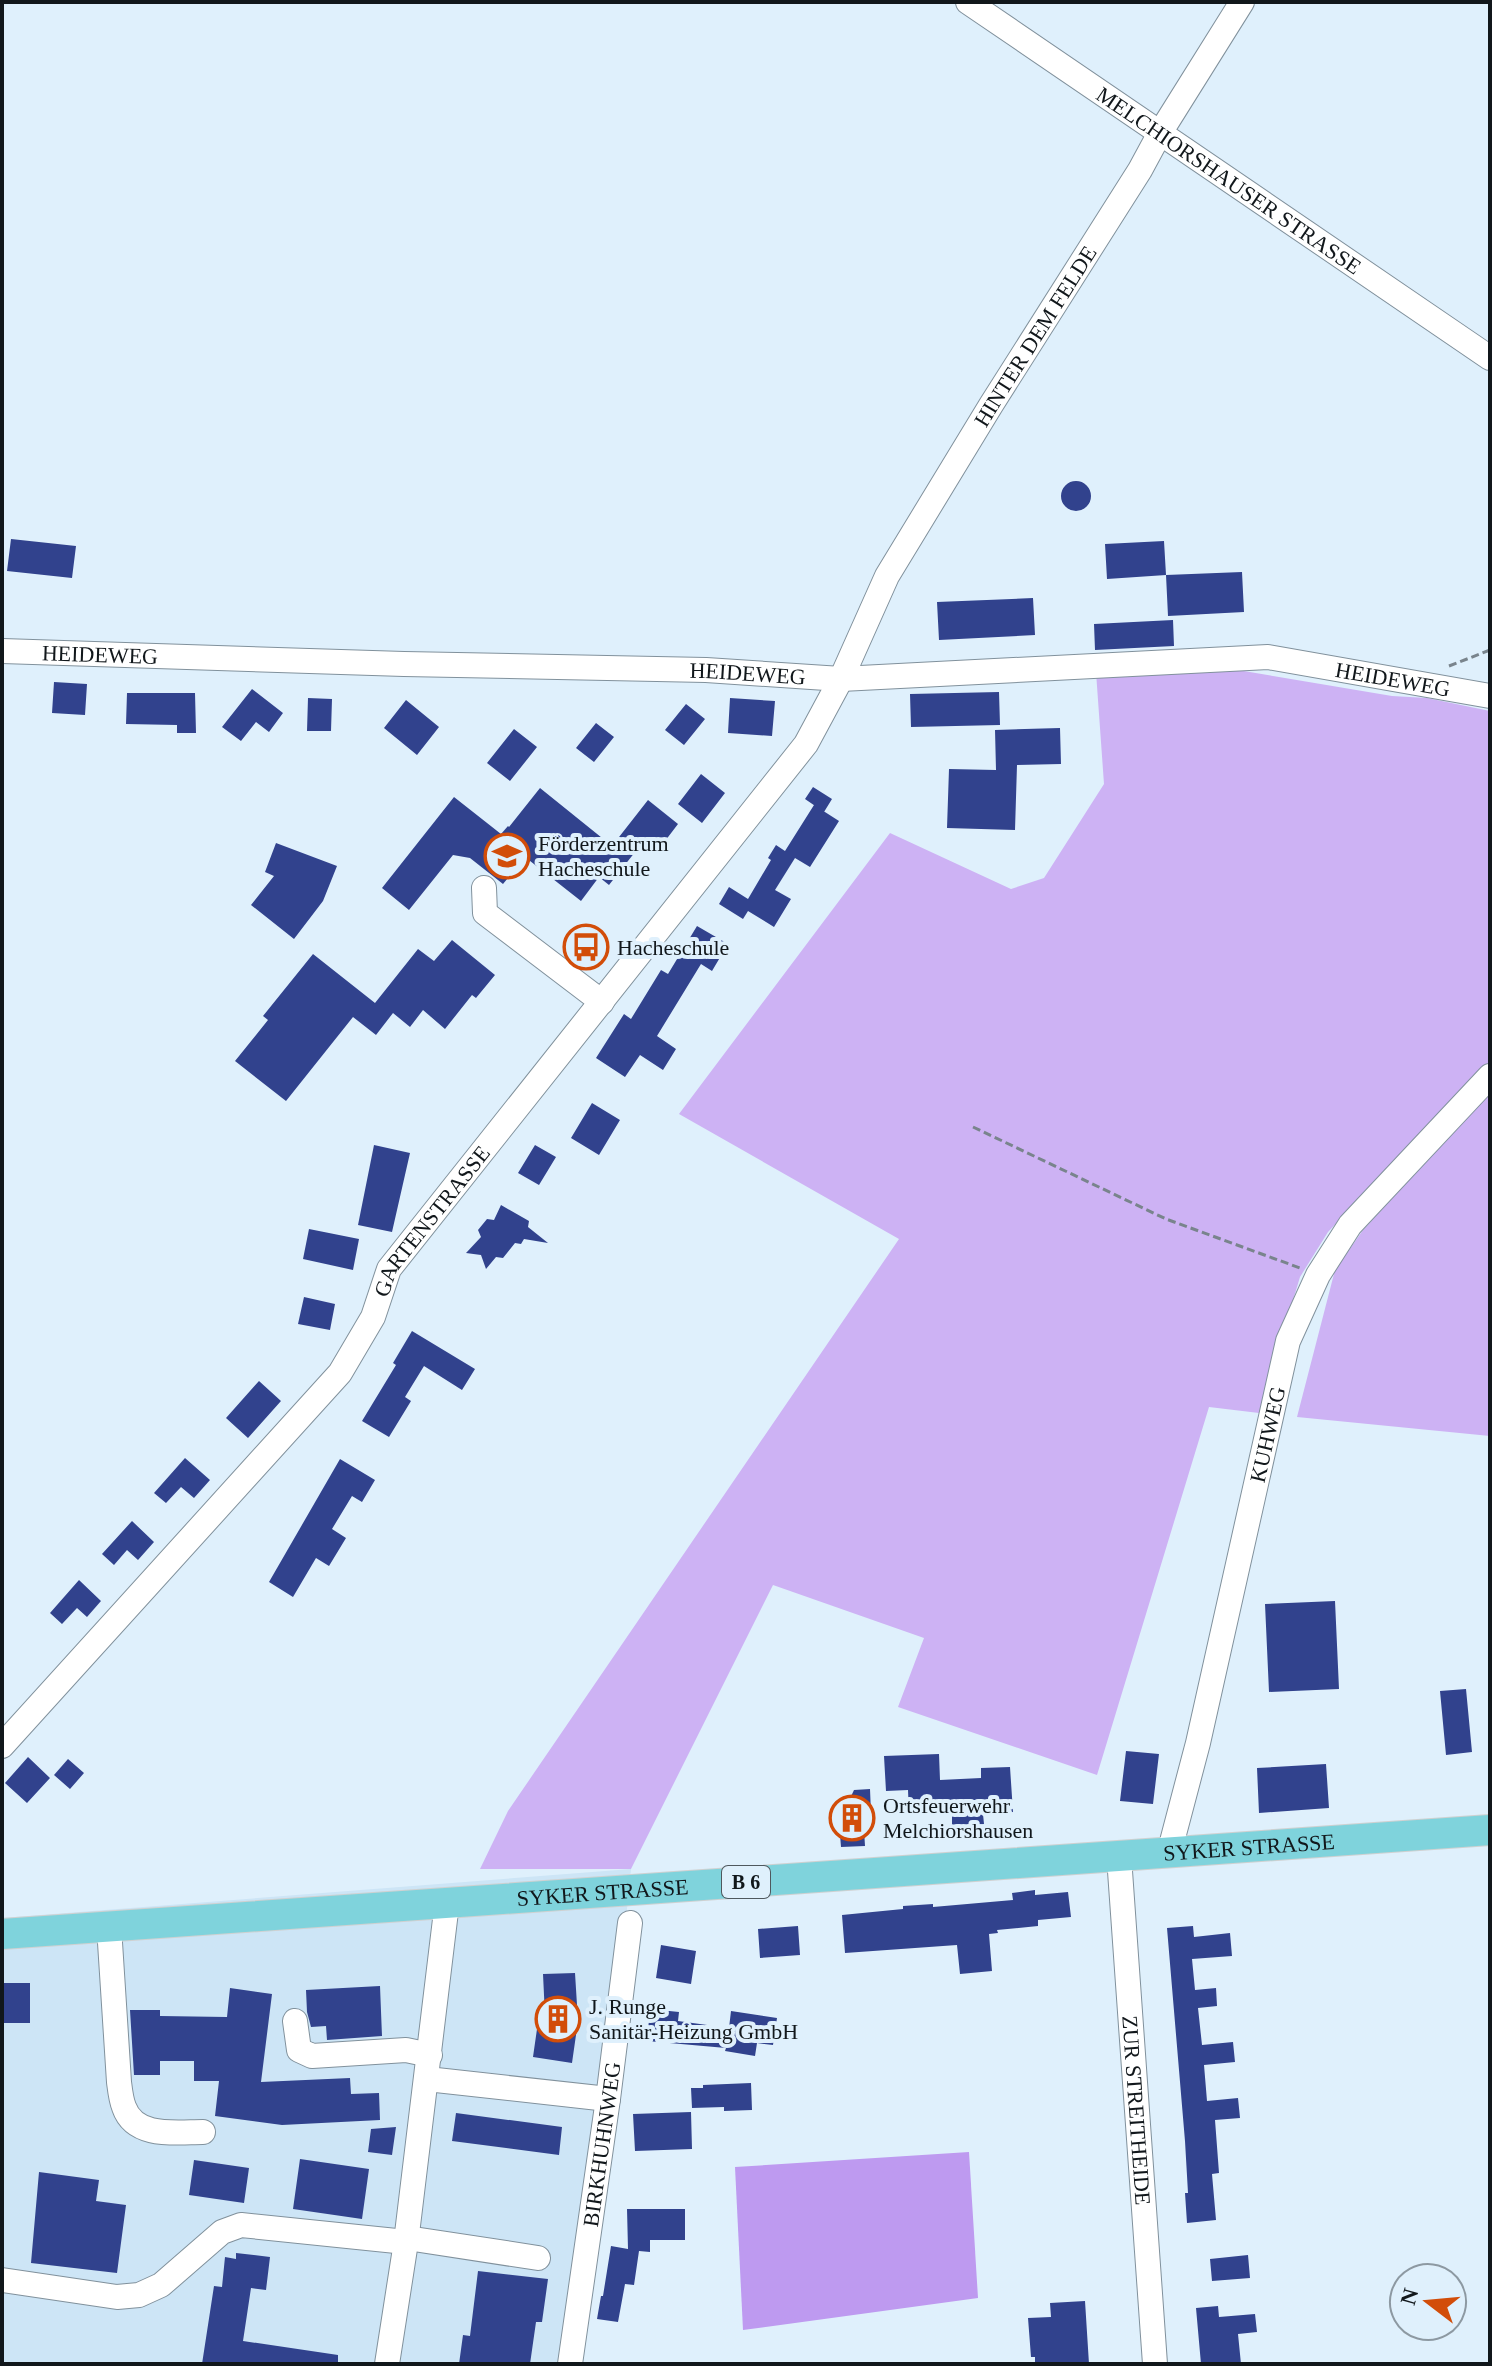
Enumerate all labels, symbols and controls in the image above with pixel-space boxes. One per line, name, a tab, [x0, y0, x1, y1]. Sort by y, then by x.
street label: MELCHIORSHAUSER STRASSE	[1092, 81, 1366, 280]
street label: HINTER DEM FELDE	[969, 241, 1102, 431]
street label: HEIDEWEG	[41, 640, 158, 669]
street label: HEIDEWEG	[1334, 657, 1452, 702]
street label: HEIDEWEG	[689, 658, 806, 690]
place label: Förderzentrum Hacheschule	[538, 831, 669, 881]
school or university icon: Förderzentrum Hacheschule	[483, 832, 531, 880]
bus stop icon: Hacheschule	[562, 923, 610, 971]
place label: Hacheschule	[617, 935, 729, 960]
street label: GARTENSTRASSE	[369, 1141, 495, 1300]
street label: KUHWEG	[1245, 1384, 1290, 1485]
place label: Ortsfeuerwehr Melchiorshausen	[883, 1793, 1033, 1843]
building icon: Ortsfeuerwehr Melchiorshausen	[828, 1794, 876, 1842]
street label: SYKER STRASSE	[1162, 1829, 1336, 1866]
road number: B 6	[722, 1866, 770, 1898]
street label: SYKER STRASSE	[516, 1874, 689, 1911]
place label: J. Runge Sanitär-Heizung GmbH	[589, 1994, 798, 2044]
building icon: J. Runge Sanitär-Heizung GmbH	[534, 1995, 582, 2043]
street label: ZUR STREITHEIDE	[1117, 2015, 1156, 2206]
street label: BIRKHUHNWEG	[578, 2060, 626, 2228]
north arrow	[1388, 2262, 1468, 2342]
text: N	[1395, 2285, 1423, 2308]

